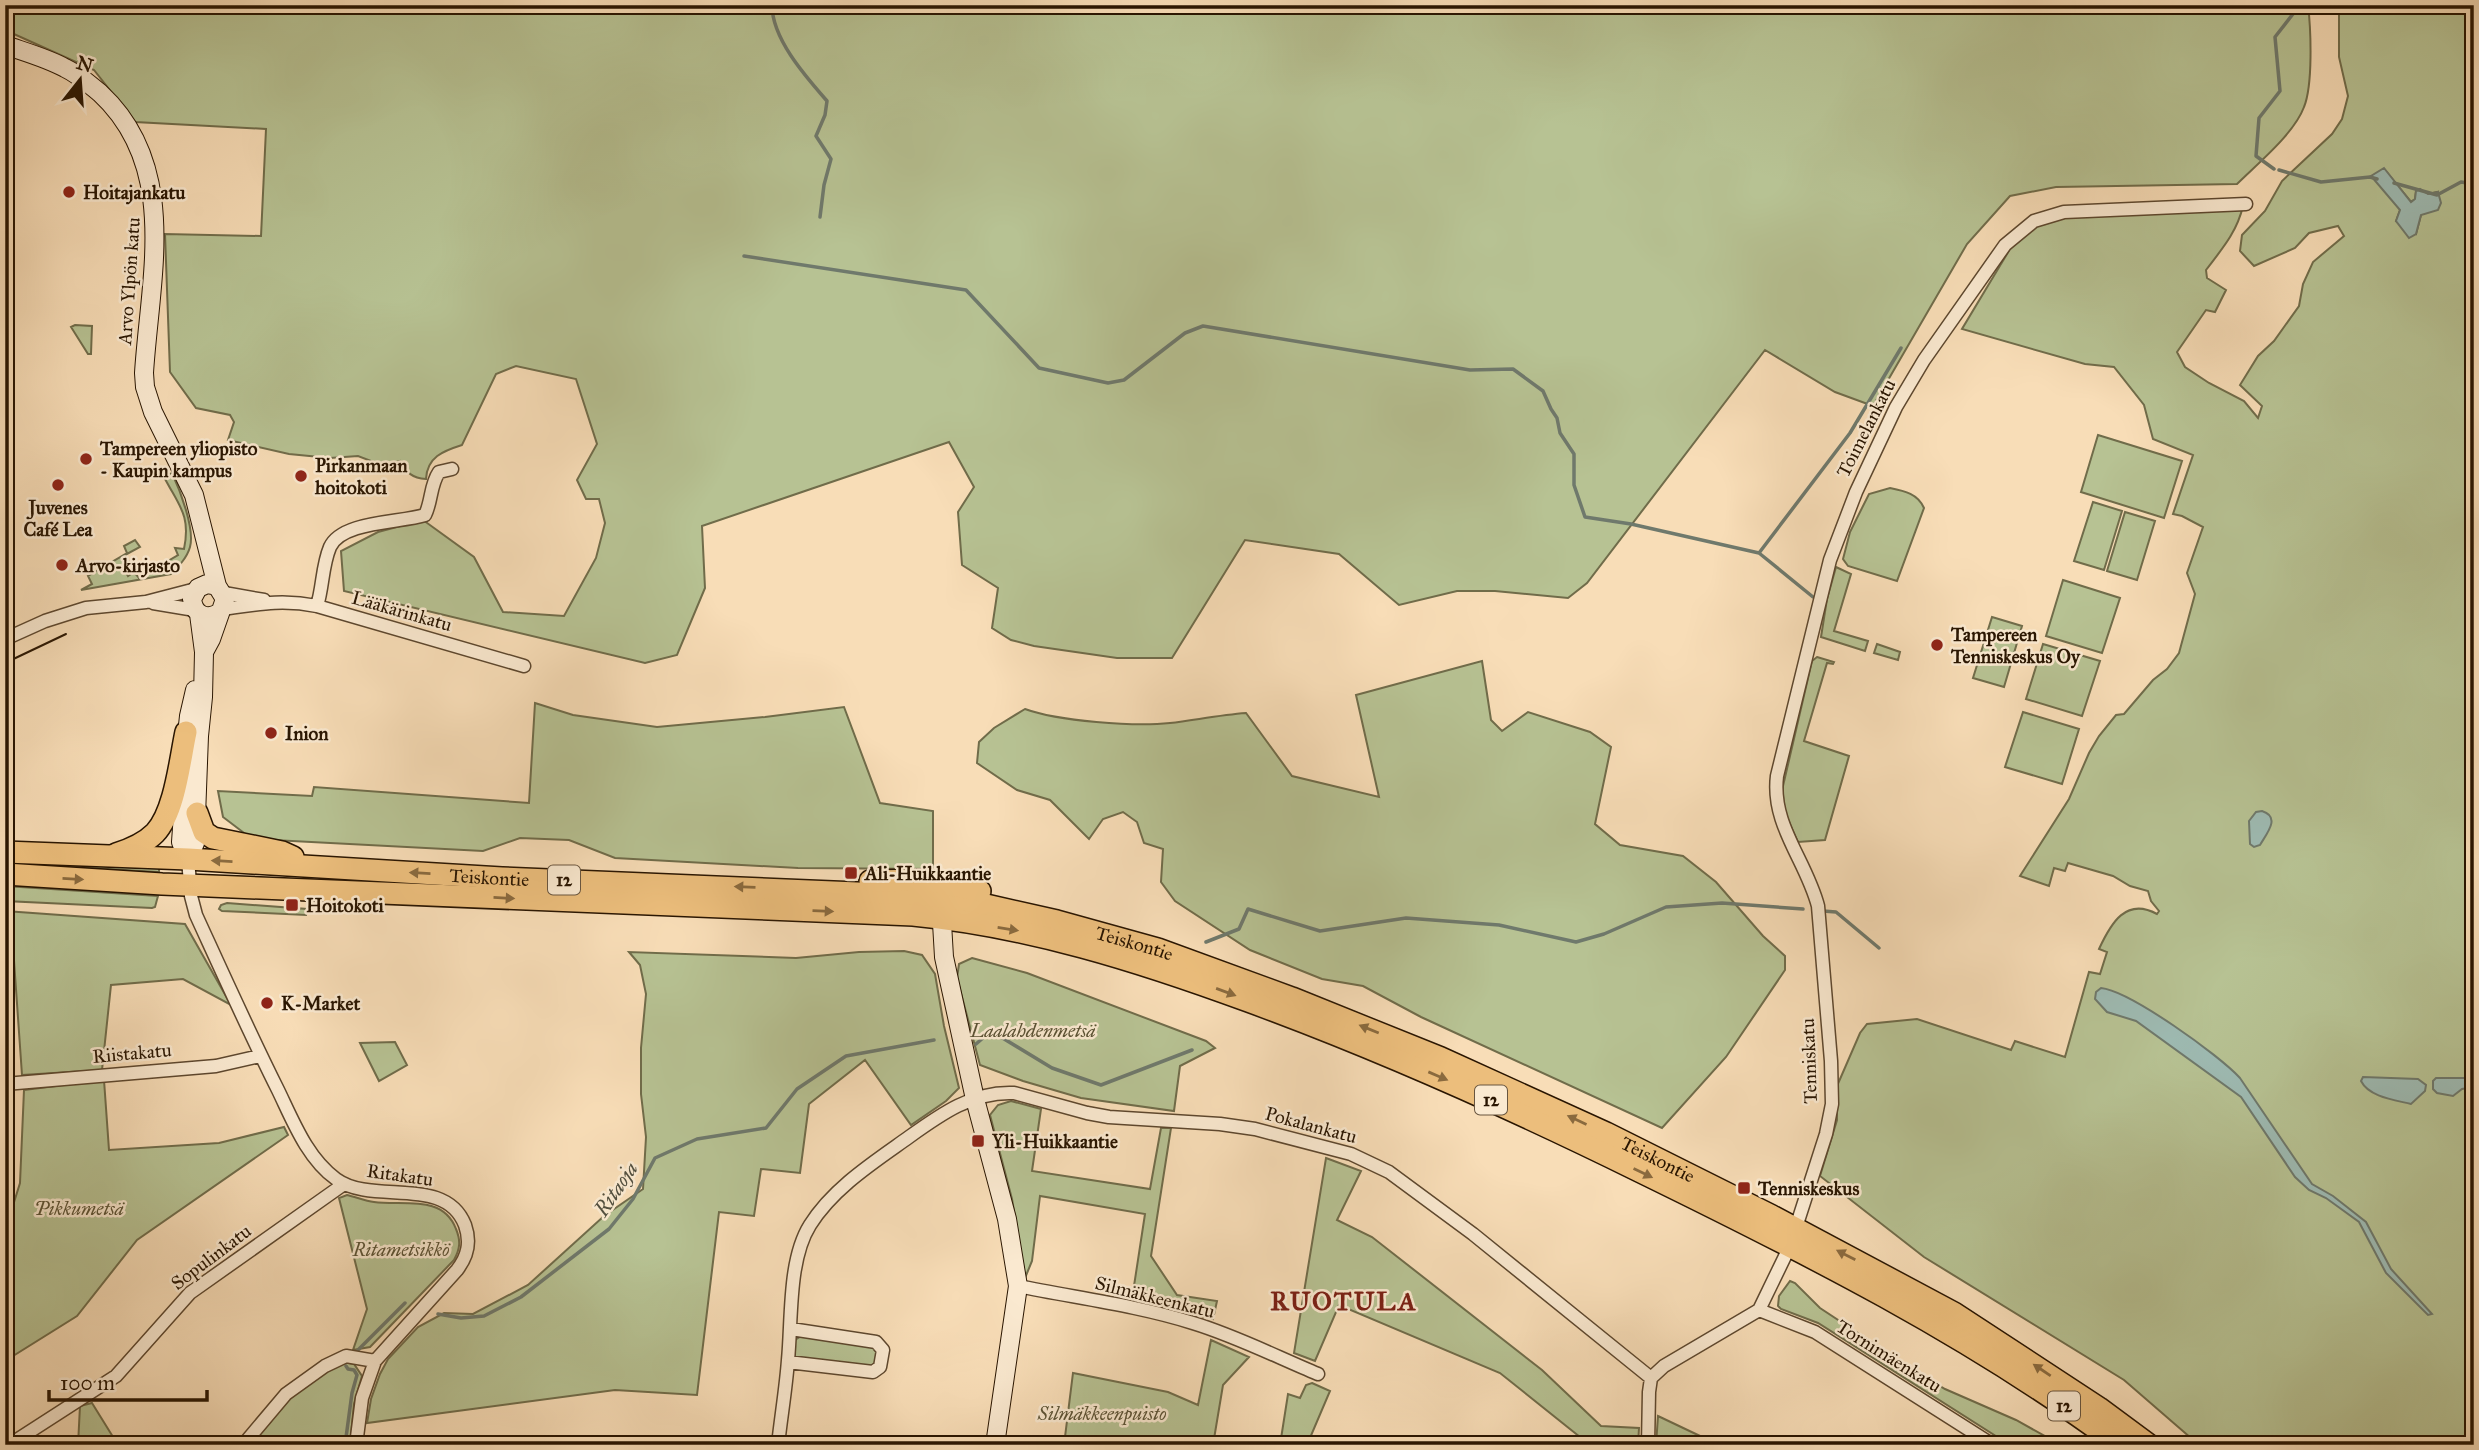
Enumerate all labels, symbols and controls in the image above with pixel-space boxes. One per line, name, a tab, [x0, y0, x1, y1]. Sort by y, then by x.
north arrow	[46, 46, 116, 116]
text: N	[74, 51, 96, 78]
place label: Hoitajankatu	[83, 181, 186, 205]
marker: Hoitajankatu	[61, 184, 77, 200]
street label: Arvo Ylpön katu	[113, 216, 145, 347]
street label: Toimelankatu	[1831, 375, 1901, 481]
place label: Tampereen yliopisto - Kaupin kampus	[99, 437, 258, 483]
marker: Tampereen yliopisto - Kaupin kampus	[78, 451, 94, 467]
place label: Pirkanmaan hoitokoti	[314, 454, 408, 499]
marker: Pirkanmaan hoitokoti	[293, 468, 309, 484]
marker: Juvenes Café Lea	[50, 477, 66, 493]
place label: Juvenes Café Lea	[23, 496, 94, 541]
place label: Arvo-kirjasto	[74, 554, 180, 578]
marker: Arvo-kirjasto	[54, 557, 70, 573]
street label: Lääkärinkatu	[349, 586, 455, 636]
place label: Tampereen Tenniskeskus Oy	[1950, 623, 2081, 669]
marker: Tampereen Tenniskeskus Oy	[1929, 637, 1945, 653]
place label: Inion	[285, 722, 329, 745]
marker: Inion	[263, 725, 279, 741]
one-way arrow	[211, 856, 233, 867]
place label: Ali-Huikkaantie	[863, 862, 991, 885]
street label: Teiskontie	[449, 863, 530, 891]
marker: Ali-Huikkaantie	[843, 865, 859, 881]
road number: 12	[548, 866, 580, 894]
one-way arrow	[408, 867, 430, 878]
one-way arrow	[63, 874, 85, 885]
one-way arrow	[734, 882, 756, 893]
one-way arrow	[494, 893, 516, 904]
place label: Hoitokoti	[306, 894, 384, 917]
marker: Hoitokoti	[284, 897, 300, 913]
one-way arrow	[812, 905, 834, 917]
street label: Teiskontie	[1093, 921, 1177, 965]
one-way arrow	[997, 924, 1019, 935]
one-way arrow	[1215, 987, 1236, 998]
place label: K-Market	[281, 992, 360, 1015]
marker: K-Market	[259, 995, 275, 1011]
street label: Tenniskatu	[1796, 1018, 1822, 1104]
park label: Laalahdenmetsä	[969, 1019, 1096, 1042]
one-way arrow	[1358, 1023, 1379, 1034]
street label: Riistakatu	[92, 1038, 172, 1068]
one-way arrow	[1427, 1071, 1448, 1082]
road number: 12	[1475, 1086, 1507, 1114]
street label: Pokalankatu	[1263, 1102, 1359, 1148]
one-way arrow	[1567, 1114, 1587, 1125]
place label: Yli-Huikkaantie	[991, 1130, 1118, 1153]
street label: Teiskontie	[1617, 1131, 1699, 1187]
marker: Yli-Huikkaantie	[970, 1133, 986, 1149]
water label: Ritaoja	[588, 1157, 644, 1222]
street label: Ritakatu	[365, 1159, 435, 1191]
one-way arrow	[1633, 1167, 1653, 1178]
place label: Tenniskeskus	[1757, 1177, 1859, 1200]
marker: Tenniskeskus	[1736, 1180, 1752, 1196]
park label: Pikkumetsä	[34, 1197, 125, 1220]
street label: Sopulinkatu	[166, 1219, 256, 1295]
park label: Ritametsikkö	[352, 1238, 451, 1261]
one-way arrow	[1836, 1249, 1856, 1260]
street label: Silmäkkeenkatu	[1093, 1271, 1217, 1323]
district label: RUOTULA	[1270, 1285, 1418, 1317]
street label: Tornimäenkatu	[1832, 1315, 1946, 1397]
scale bar	[49, 1359, 206, 1403]
one-way arrow	[2033, 1363, 2051, 1377]
text: 100 m	[60, 1370, 115, 1396]
road number: 12	[2048, 1392, 2080, 1420]
park label: Silmäkkeenpuisto	[1037, 1402, 1166, 1426]

